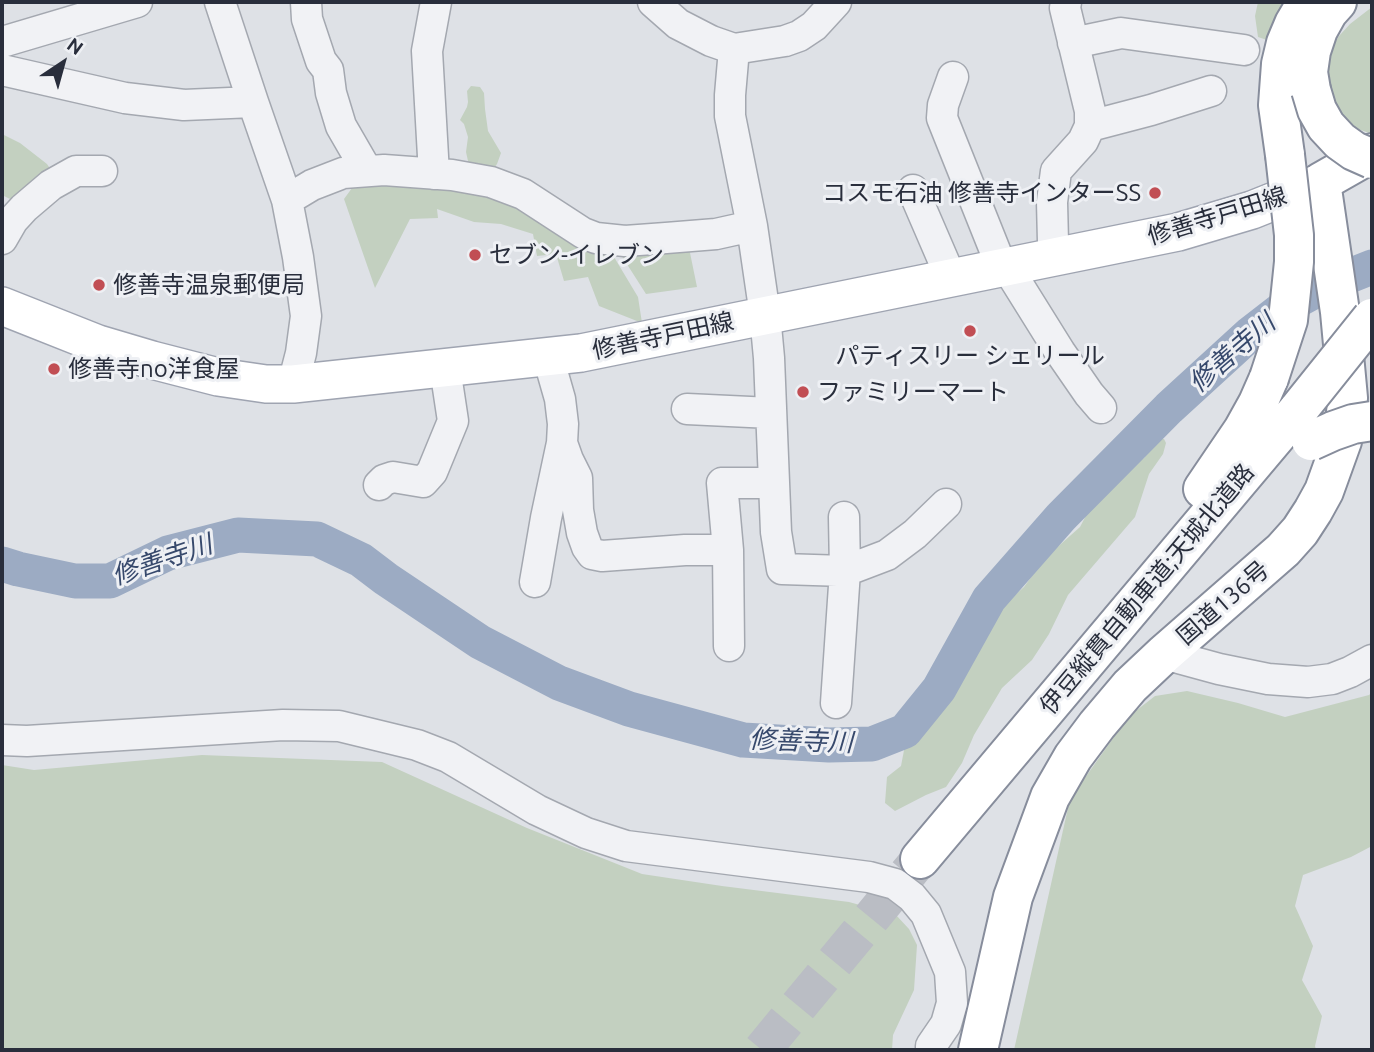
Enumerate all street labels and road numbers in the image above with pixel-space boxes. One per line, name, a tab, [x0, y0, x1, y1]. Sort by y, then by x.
street label: 修善寺戸田線	[1144, 181, 1290, 251]
street label: 修善寺戸田線	[590, 307, 736, 365]
street label: 伊豆縦貫自動車道;天城北道路	[1034, 458, 1260, 720]
street label: 国道136号	[1171, 555, 1275, 651]

